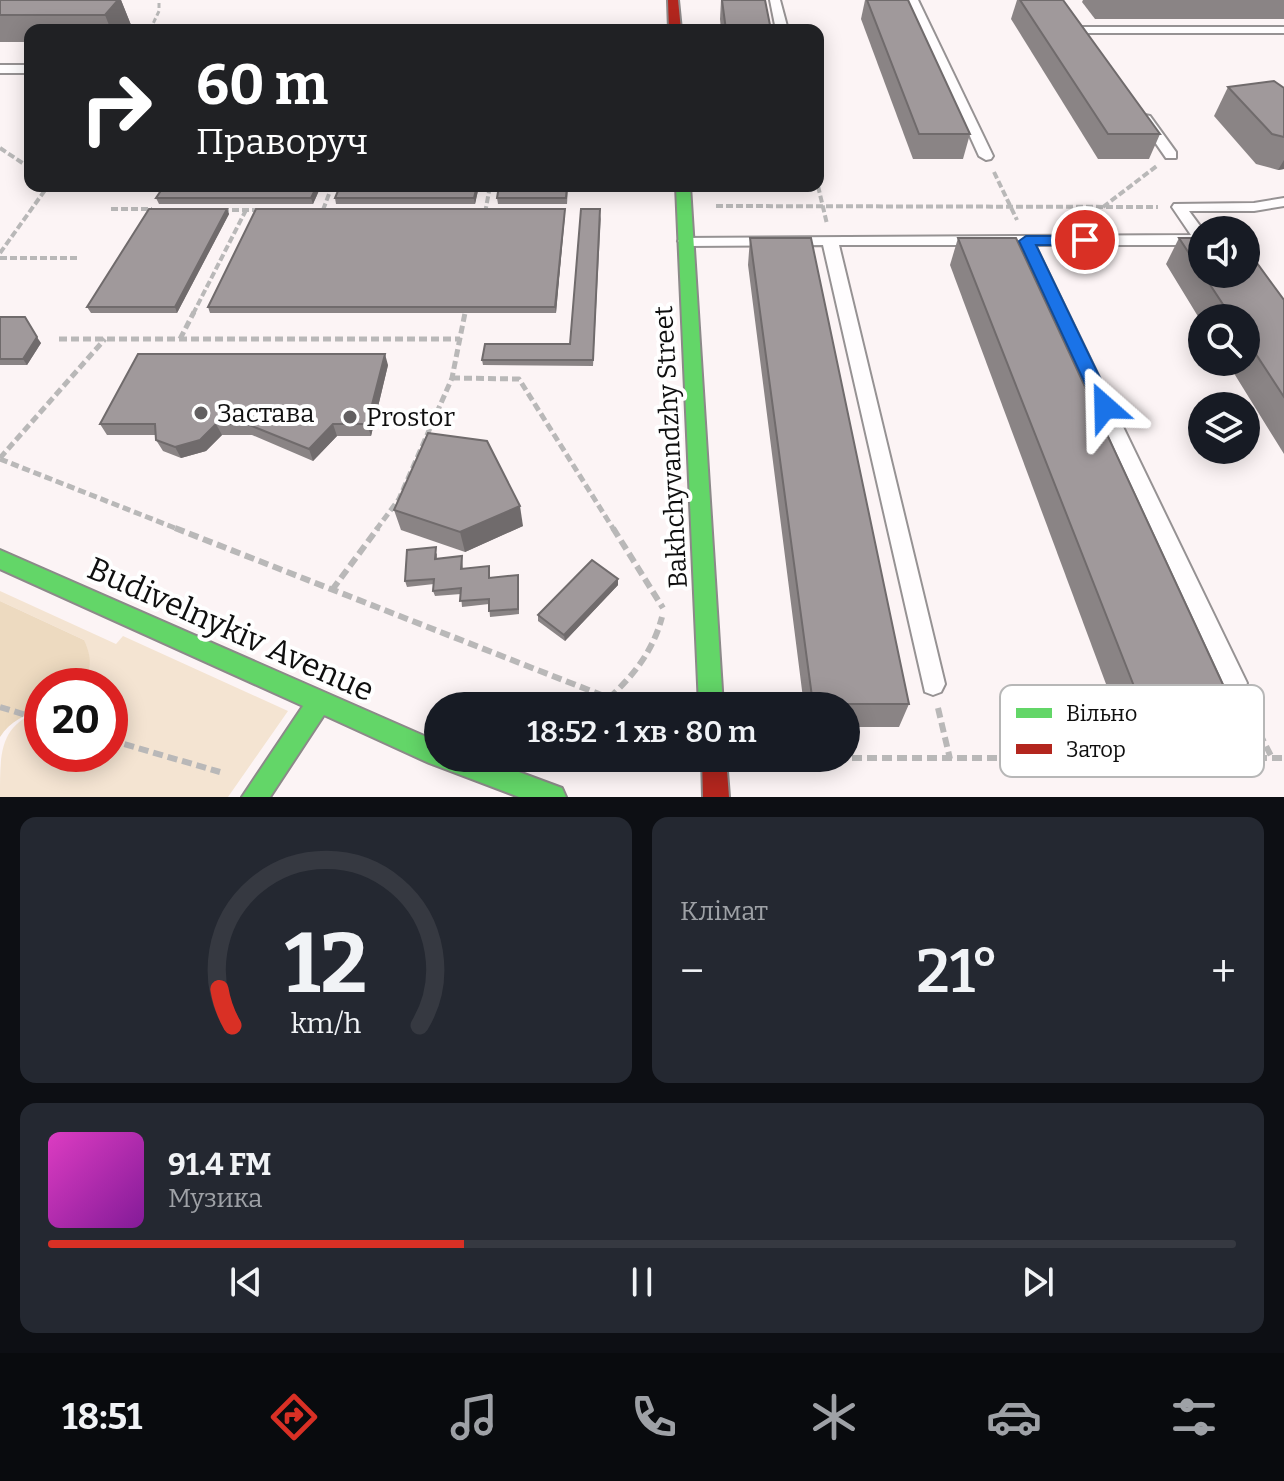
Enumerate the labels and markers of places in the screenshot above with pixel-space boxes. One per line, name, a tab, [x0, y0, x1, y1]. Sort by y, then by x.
pin	[1051, 206, 1119, 274]
place label: Застава	[217, 398, 315, 429]
place label: Prostor	[366, 402, 456, 433]
marker: Застава	[192, 404, 210, 422]
marker: Prostor	[341, 408, 359, 426]

